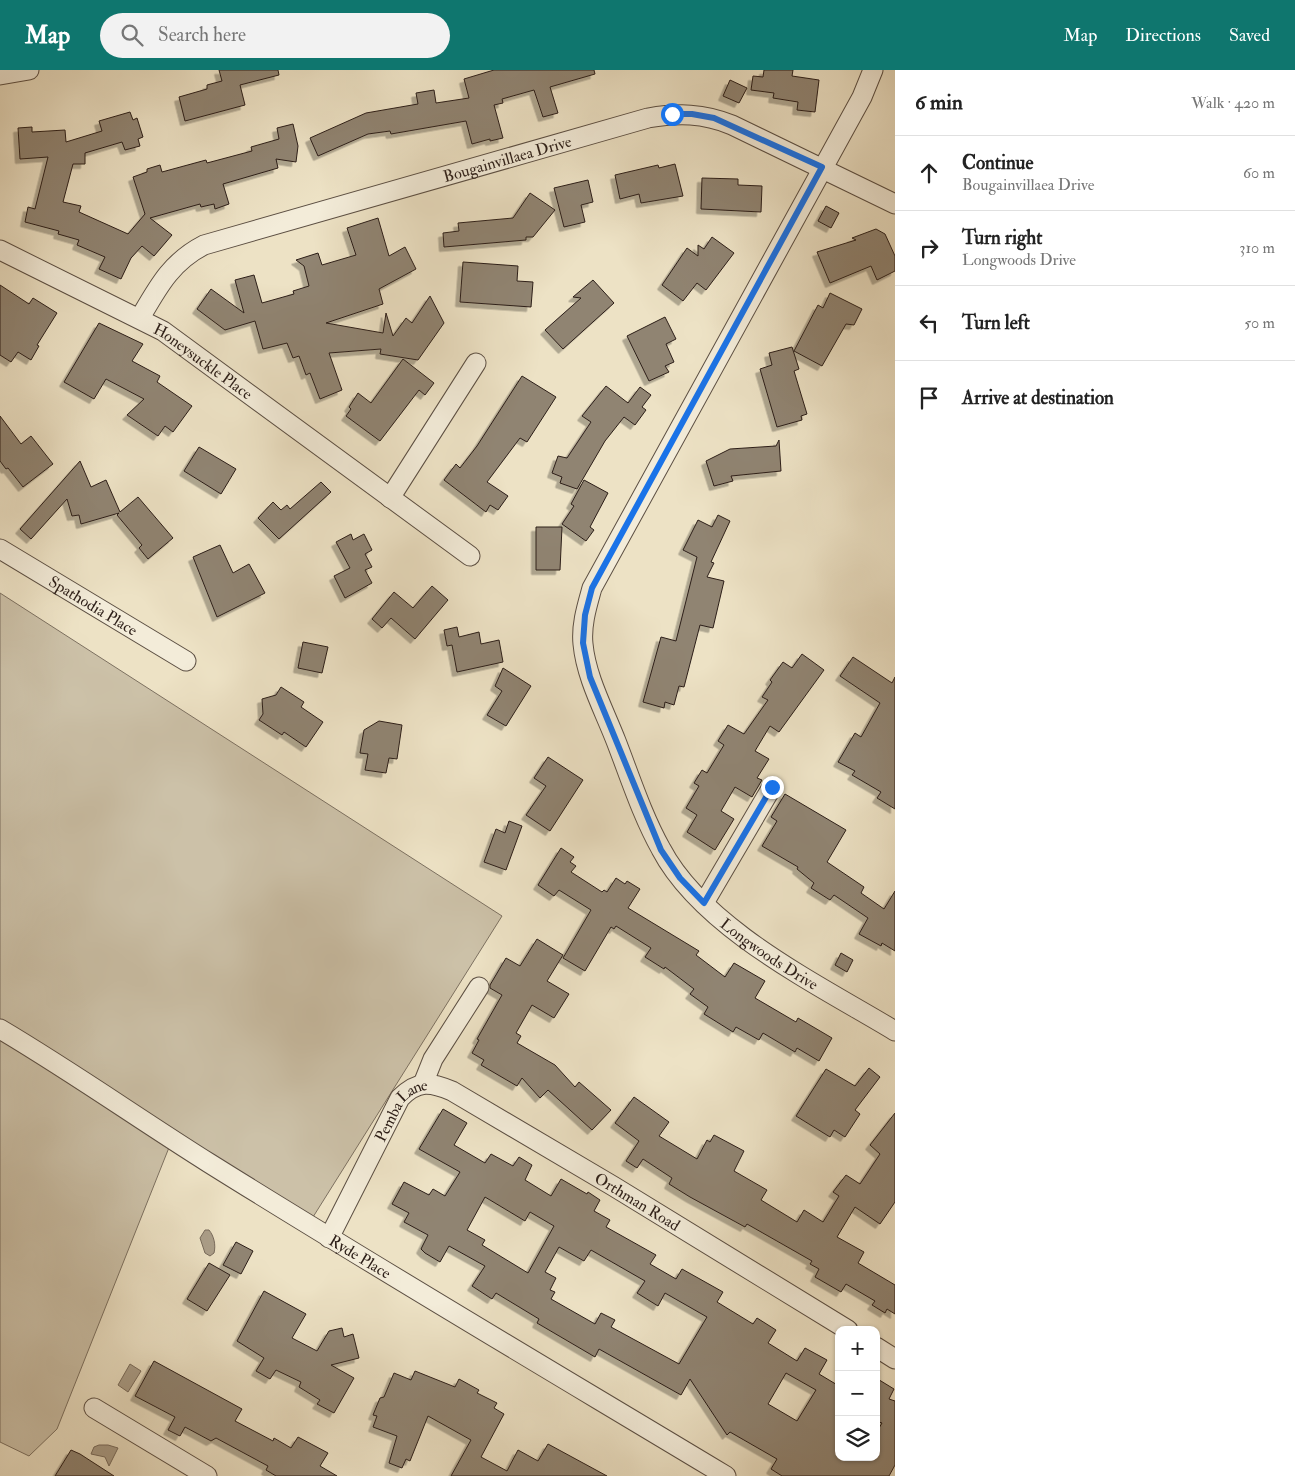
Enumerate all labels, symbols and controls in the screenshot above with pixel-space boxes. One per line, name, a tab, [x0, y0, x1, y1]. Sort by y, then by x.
search box	[100, 13, 450, 58]
text: Map	[25, 20, 70, 51]
icon: search	[118, 21, 146, 49]
text: Search here	[158, 23, 246, 47]
text: Map	[1064, 24, 1097, 47]
text: Directions	[1125, 24, 1201, 47]
text: Saved	[1229, 24, 1270, 47]
text: 6 min	[915, 89, 963, 116]
text: Walk · 420 m	[1191, 93, 1275, 113]
route start	[661, 103, 684, 126]
street label: Bougainvillaea Drive	[441, 131, 574, 187]
text: Continue	[962, 151, 1033, 175]
icon: ahead	[915, 159, 943, 187]
text: 60 m	[1243, 163, 1275, 183]
text: Bougainvillaea Drive	[962, 175, 1094, 195]
text: Turn right	[962, 226, 1042, 250]
icon: right	[915, 234, 943, 262]
text: 310 m	[1239, 238, 1275, 258]
text: Longwoods Drive	[962, 250, 1076, 270]
icon: left	[915, 309, 943, 337]
text: Turn left	[962, 311, 1030, 335]
text: 50 m	[1244, 313, 1275, 333]
street label: Honeysuckle Place	[150, 319, 256, 404]
icon: arrive	[915, 384, 943, 412]
text: Arrive at destination	[962, 386, 1114, 410]
street label: Spathodia Place	[45, 572, 141, 641]
route end	[761, 776, 784, 799]
street label: Longwoods Drive	[716, 914, 822, 995]
street label: Pemba Lane	[371, 1075, 429, 1145]
street label: Orthman Road	[591, 1168, 684, 1236]
street label: Ryde Place	[325, 1231, 395, 1284]
map controls	[835, 1326, 880, 1461]
button: +	[835, 1326, 880, 1371]
button: −	[835, 1371, 880, 1416]
button: layers	[835, 1416, 880, 1461]

